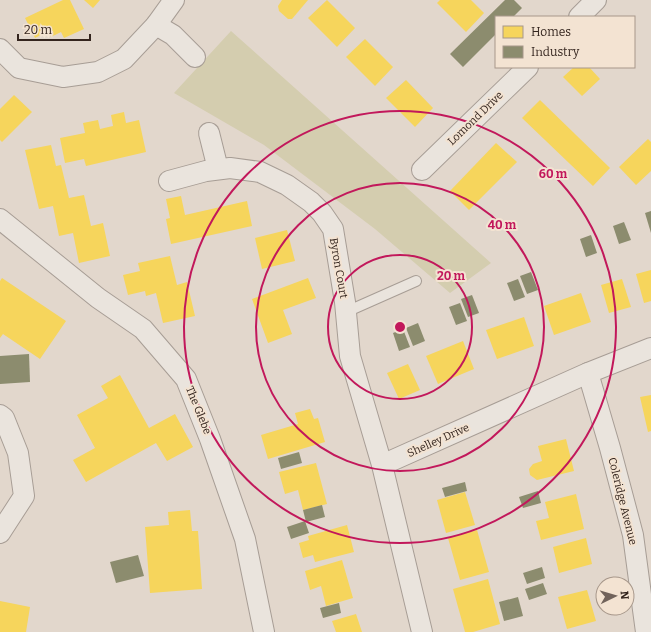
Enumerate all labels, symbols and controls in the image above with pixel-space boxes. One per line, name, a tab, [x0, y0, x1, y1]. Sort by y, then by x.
scale bar	[18, 16, 90, 42]
legend	[495, 16, 635, 68]
text: 20 m	[24, 23, 53, 37]
text: Homes	[531, 25, 571, 39]
text: Industry	[531, 45, 580, 59]
street label: Lomond Drive	[445, 89, 506, 148]
text: 60 m	[539, 167, 568, 181]
text: 40 m	[488, 218, 517, 232]
street label: Byron Court	[327, 237, 350, 299]
text: 20 m	[437, 269, 466, 283]
centre of rings	[393, 320, 407, 334]
street label: The Glebe	[183, 384, 214, 436]
street label: Shelley Drive	[405, 421, 471, 460]
street label: Coleridge Avenue	[605, 456, 640, 546]
north arrow	[595, 576, 635, 616]
text: N	[618, 590, 631, 600]

